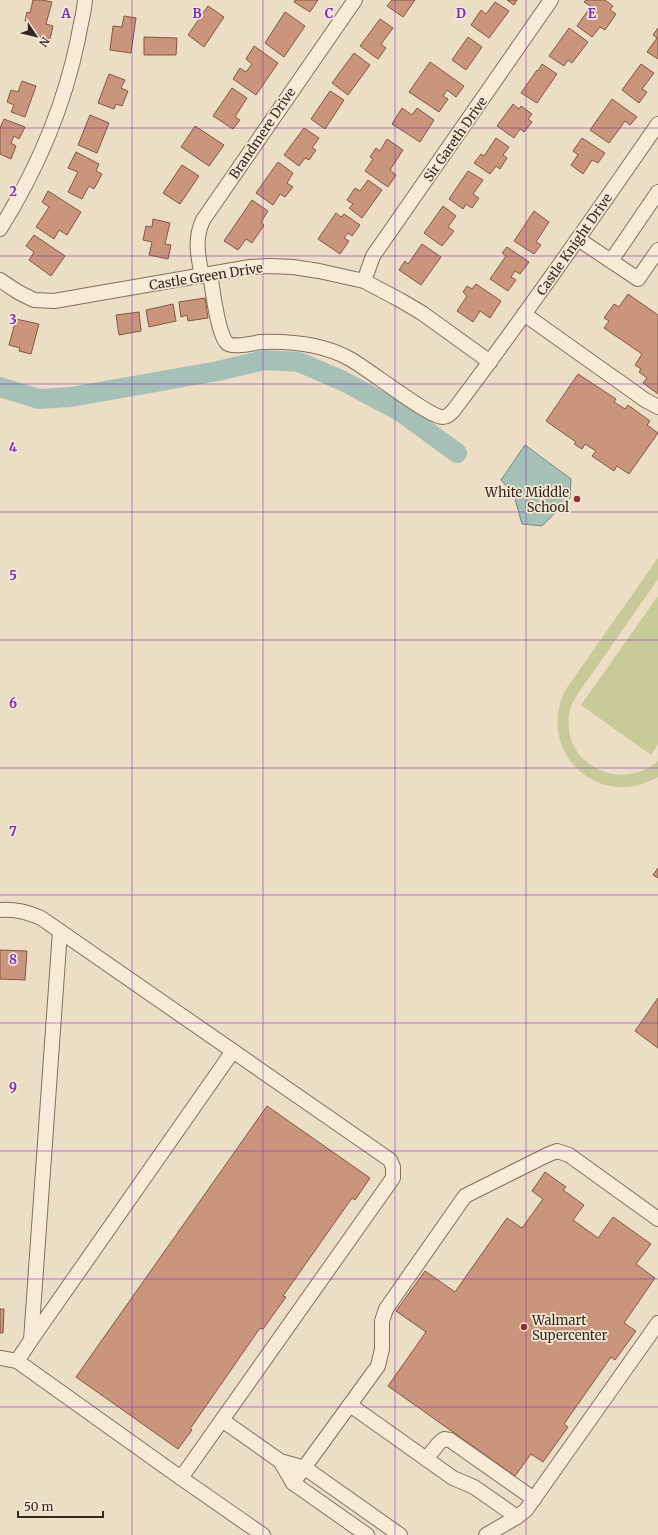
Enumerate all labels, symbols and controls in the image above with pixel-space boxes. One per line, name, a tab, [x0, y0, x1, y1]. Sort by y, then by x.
text: A	[60, 5, 71, 22]
text: B	[192, 5, 202, 22]
text: C	[325, 5, 334, 22]
text: D	[456, 5, 466, 22]
text: E	[588, 5, 597, 22]
north arrow	[16, 16, 56, 56]
text: N	[36, 34, 52, 50]
street label: Brandmere Drive	[226, 84, 299, 182]
street label: Sir Gareth Drive	[420, 93, 491, 185]
text: 2	[9, 183, 17, 200]
street label: Castle Knight Drive	[533, 190, 616, 299]
street label: Castle Green Drive	[148, 259, 264, 294]
text: 3	[9, 311, 17, 328]
text: 4	[9, 439, 18, 456]
place label: White Middle School	[484, 484, 569, 516]
marker: White Middle School	[572, 494, 582, 504]
text: 5	[9, 567, 17, 584]
text: 6	[9, 695, 17, 712]
text: 7	[9, 823, 17, 840]
text: 8	[9, 951, 17, 968]
text: 9	[9, 1079, 17, 1096]
place label: Walmart Supercenter	[531, 1312, 607, 1344]
marker: Walmart Supercenter	[519, 1322, 529, 1332]
scale bar	[18, 1493, 103, 1519]
text: 50 m	[24, 1499, 53, 1514]

